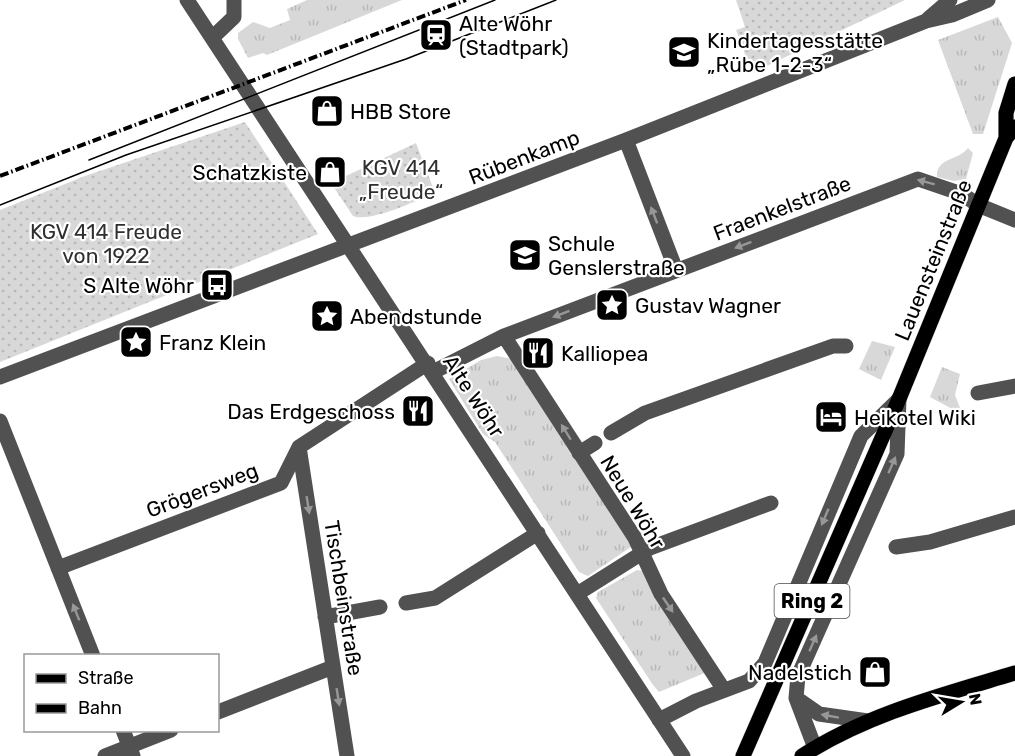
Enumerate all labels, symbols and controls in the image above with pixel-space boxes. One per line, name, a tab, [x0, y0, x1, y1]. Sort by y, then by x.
place label: Alte Wöhr (Stadtpark)	[459, 11, 569, 60]
station icon: Alte Wöhr (Stadtpark)	[418, 17, 454, 53]
place label: Kindertagesstätte „Rübe 1-2-3“	[707, 28, 883, 77]
school or university icon: Kindertagesstätte „Rübe 1-2-3“	[666, 34, 702, 70]
shop icon: HBB Store	[309, 93, 345, 129]
place label: HBB Store	[350, 99, 451, 124]
street label: Rübenkamp	[465, 124, 583, 190]
shop icon: Schatzkiste	[312, 154, 348, 190]
park label: KGV 414 „Freude“	[359, 155, 443, 204]
place label: Schatzkiste	[193, 160, 307, 185]
street label: Fraenkelstraße	[710, 170, 854, 246]
street label: Lauensteinstraße	[889, 176, 977, 344]
one-way arrow	[917, 177, 935, 187]
one-way arrow	[649, 206, 659, 224]
park label: KGV 414 Freude von 1922	[30, 219, 182, 268]
place label: Schule Genslerstraße	[548, 231, 685, 280]
school or university icon: Schule Genslerstraße	[507, 237, 543, 273]
one-way arrow	[734, 240, 752, 250]
bus stop icon: S Alte Wöhr	[199, 267, 235, 303]
place label: S Alte Wöhr	[83, 273, 194, 298]
place icon: Gustav Wagner	[594, 287, 630, 323]
place label: Gustav Wagner	[635, 293, 781, 318]
place icon: Abendstunde	[309, 298, 345, 334]
place label: Abendstunde	[350, 304, 482, 329]
one-way arrow	[552, 310, 570, 320]
place icon: Franz Klein	[118, 324, 154, 360]
place label: Franz Klein	[159, 330, 266, 355]
restaurant icon: Kalliopea	[520, 335, 556, 371]
place label: Kalliopea	[561, 341, 648, 366]
street label: Alte Wöhr	[438, 350, 510, 442]
restaurant icon: Das Erdgeschoss	[400, 393, 436, 429]
place label: Das Erdgeschoss	[227, 399, 395, 424]
hotel icon: Heikotel Wiki	[813, 399, 849, 435]
place label: Heikotel Wiki	[854, 405, 976, 430]
one-way arrow	[560, 424, 571, 440]
street label: Neue Wöhr	[595, 451, 671, 553]
one-way arrow	[888, 456, 897, 474]
street label: Grögersweg	[143, 457, 261, 523]
one-way arrow	[304, 495, 313, 514]
one-way arrow	[820, 508, 829, 526]
street label: Tischbeinstraße	[319, 519, 369, 677]
road number: Ring 2	[774, 584, 850, 618]
one-way arrow	[662, 596, 674, 612]
one-way arrow	[70, 602, 80, 620]
one-way arrow	[808, 634, 818, 652]
legend	[24, 654, 219, 732]
shop icon: Nadelstich	[857, 654, 893, 690]
place label: Nadelstich	[748, 660, 852, 685]
text: Straße	[78, 667, 134, 689]
north arrow	[931, 672, 991, 732]
one-way arrow	[334, 688, 343, 707]
text: N	[965, 692, 986, 707]
text: Bahn	[78, 697, 122, 719]
one-way arrow	[820, 711, 839, 720]

